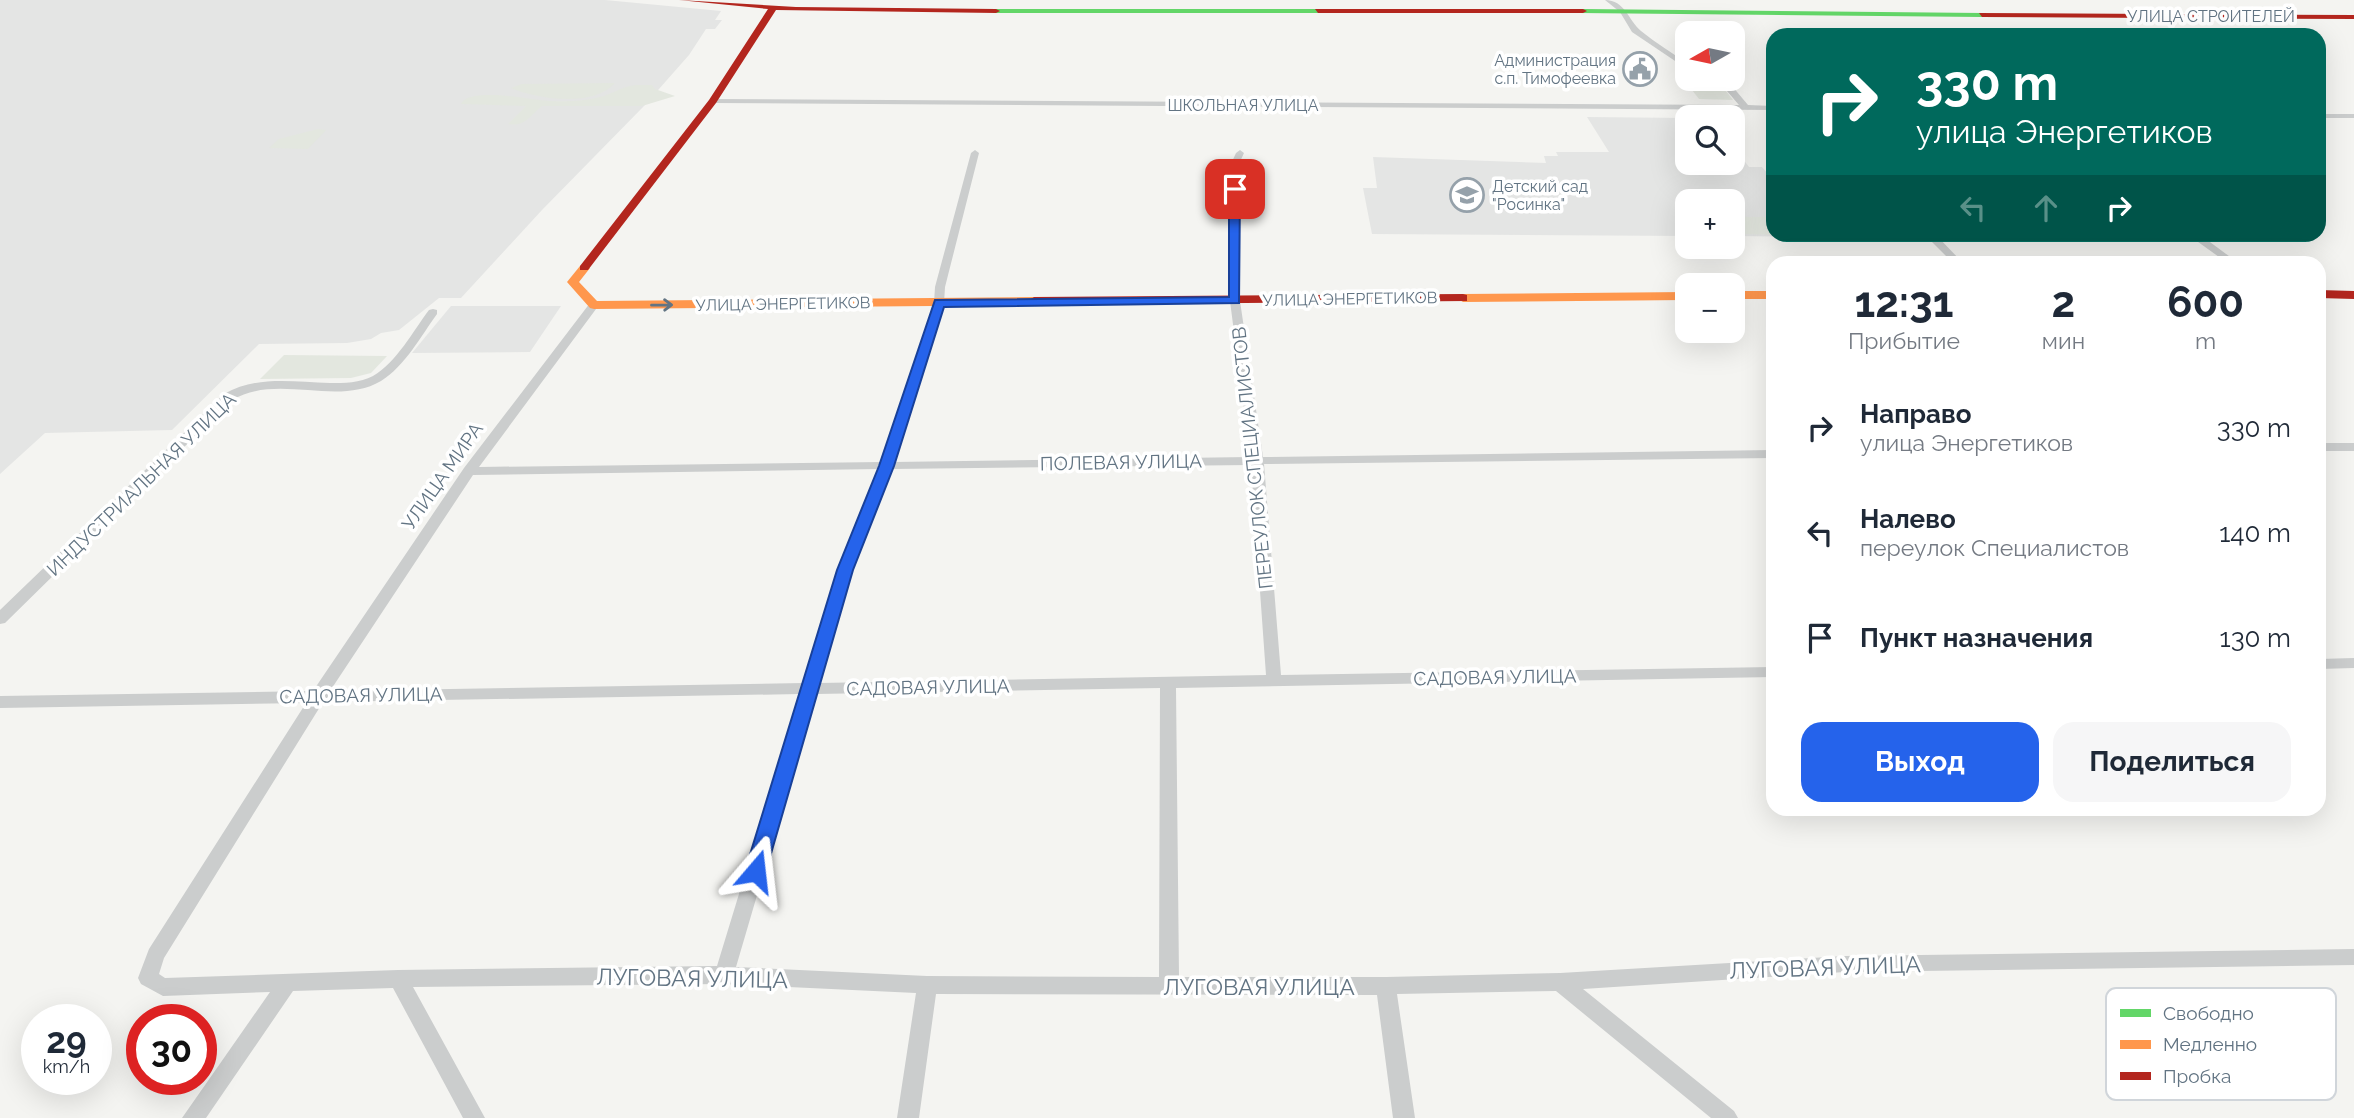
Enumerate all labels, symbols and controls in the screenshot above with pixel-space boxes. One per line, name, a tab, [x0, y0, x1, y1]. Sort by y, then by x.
street label: УЛИЦА СТРОИТЕЛЕЙ	[2127, 7, 2295, 26]
north arrow	[1675, 21, 1745, 91]
map controls	[1675, 21, 1745, 343]
public building icon: Администрация с.п. Тимофеевка	[1621, 50, 1659, 88]
place label: Администрация с.п. Тимофеевка	[1494, 51, 1616, 88]
text: 330 m	[1916, 54, 2058, 111]
icon: right	[1801, 56, 1892, 147]
street label: ШКОЛЬНАЯ УЛИЦА	[1167, 96, 1319, 115]
button: search	[1675, 105, 1745, 175]
text: улица Энергетиков	[1916, 113, 2213, 150]
pin	[1205, 159, 1265, 219]
icon: arrive	[1216, 170, 1254, 208]
school or university icon: Детский сад "Росинка"	[1448, 176, 1486, 214]
place label: Детский сад "Росинка"	[1492, 177, 1588, 214]
button: +	[1675, 189, 1745, 259]
icon: left	[1954, 189, 1992, 227]
icon: ahead	[2027, 189, 2065, 227]
icon: right	[2100, 189, 2138, 227]
button: −	[1675, 273, 1745, 343]
text: 12:31	[1854, 278, 1953, 327]
text: 2	[2052, 278, 2075, 327]
text: 600	[2167, 278, 2244, 327]
street label: УЛИЦА ЭНЕРГЕТИКОВ	[1262, 288, 1438, 310]
street label: УЛИЦА ЭНЕРГЕТИКОВ	[695, 293, 871, 315]
one-way arrow	[650, 298, 673, 312]
street label: ПЕРЕУЛОК СПЕЦИАЛИСТОВ	[1227, 326, 1277, 590]
text: Прибытие	[1848, 327, 1960, 354]
text: мин	[2042, 327, 2085, 354]
text: m	[2195, 327, 2216, 354]
street label: ИНДУСТРИАЛЬНАЯ УЛИЦА	[42, 388, 240, 580]
text: Направо	[1860, 399, 1971, 429]
icon: right	[1801, 409, 1839, 447]
text: 330 m	[2217, 413, 2291, 443]
street label: УЛИЦА МИРА	[397, 418, 487, 534]
text: улица Энергетиков	[1860, 429, 2073, 456]
street label: ПОЛЕВАЯ УЛИЦА	[1040, 450, 1202, 474]
text: Налево	[1860, 504, 1956, 534]
icon: left	[1801, 514, 1839, 552]
text: 140 m	[2219, 518, 2291, 548]
text: переулок Специалистов	[1860, 534, 2129, 561]
icon: arrive	[1801, 619, 1839, 657]
text: Пункт назначения	[1860, 623, 2093, 653]
text: 130 m	[2220, 623, 2291, 653]
street label: САДОВАЯ УЛИЦА	[1413, 665, 1577, 689]
street label: САДОВАЯ УЛИЦА	[846, 675, 1010, 699]
street label: САДОВАЯ УЛИЦА	[279, 683, 443, 707]
button: Выход	[1801, 722, 2039, 802]
button: Поделиться	[2053, 722, 2291, 802]
position arrow	[719, 834, 793, 908]
street label: ЛУГОВАЯ УЛИЦА	[1729, 950, 1922, 984]
street label: ЛУГОВАЯ УЛИЦА	[596, 963, 789, 993]
street label: ЛУГОВАЯ УЛИЦА	[1163, 973, 1355, 1000]
legend	[2106, 988, 2336, 1100]
text: Свободно	[2163, 1002, 2254, 1024]
speed limit sign: 30	[126, 1004, 217, 1095]
text: 29	[46, 1020, 87, 1061]
text: Медленно	[2163, 1033, 2257, 1055]
text: km/h	[43, 1056, 90, 1077]
text: Пробка	[2163, 1065, 2231, 1087]

